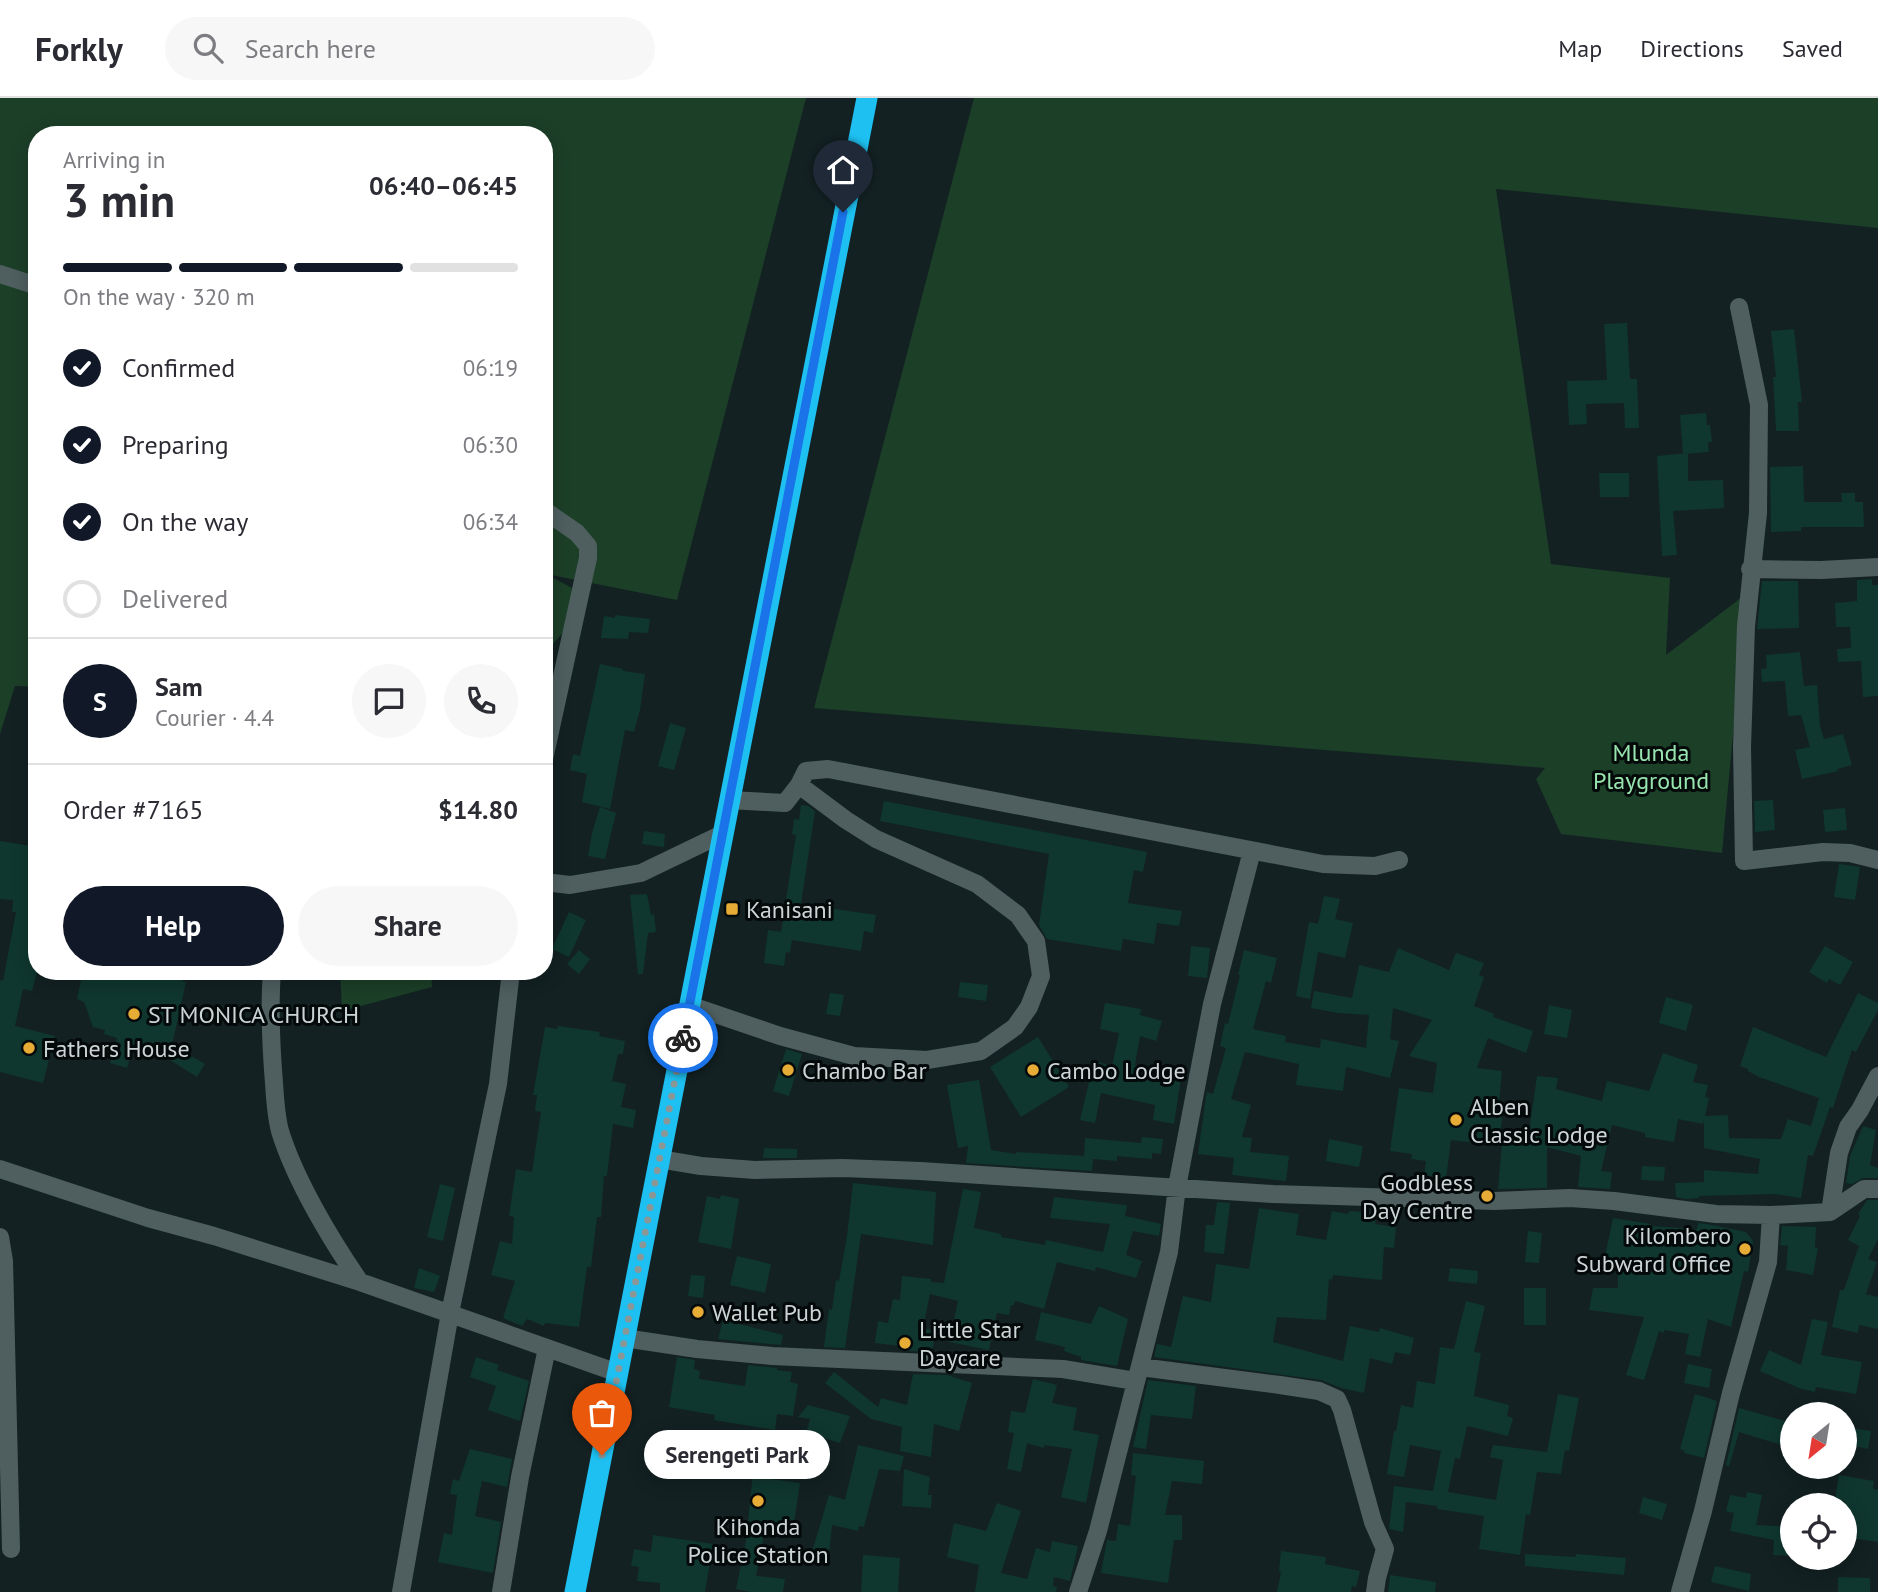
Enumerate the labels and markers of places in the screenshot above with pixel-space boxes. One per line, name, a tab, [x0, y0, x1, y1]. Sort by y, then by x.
pin	[813, 140, 873, 212]
place label: Kanisani	[746, 894, 833, 925]
marker: Kanisani	[724, 901, 740, 917]
place label: ST MONICA CHURCH	[148, 999, 359, 1030]
marker: ST MONICA CHURCH	[126, 1006, 142, 1022]
place label: Fathers House	[43, 1033, 190, 1064]
marker: Fathers House	[21, 1040, 37, 1056]
place label: Chambo Bar	[802, 1055, 927, 1086]
place label: Cambo Lodge	[1047, 1055, 1186, 1086]
marker: Chambo Bar	[780, 1062, 796, 1078]
marker: Cambo Lodge	[1025, 1062, 1041, 1078]
place label: Alben Classic Lodge	[1470, 1091, 1608, 1150]
marker: Alben Classic Lodge	[1448, 1112, 1464, 1128]
place label: Godbless Day Centre	[1362, 1167, 1473, 1226]
marker: Godbless Day Centre	[1479, 1188, 1495, 1204]
place label: Kilombero Subward Office	[1576, 1220, 1731, 1279]
marker: Kilombero Subward Office	[1737, 1241, 1753, 1257]
place label: Wallet Pub	[712, 1297, 822, 1328]
marker: Wallet Pub	[690, 1304, 706, 1320]
place label: Little Star Daycare	[919, 1314, 1021, 1373]
marker: Little Star Daycare	[897, 1335, 913, 1351]
pin	[572, 1383, 632, 1455]
callout: Serengeti Park	[644, 1430, 830, 1480]
marker: Kihonda Police Station	[750, 1493, 766, 1509]
place label: Kihonda Police Station	[687, 1511, 829, 1570]

